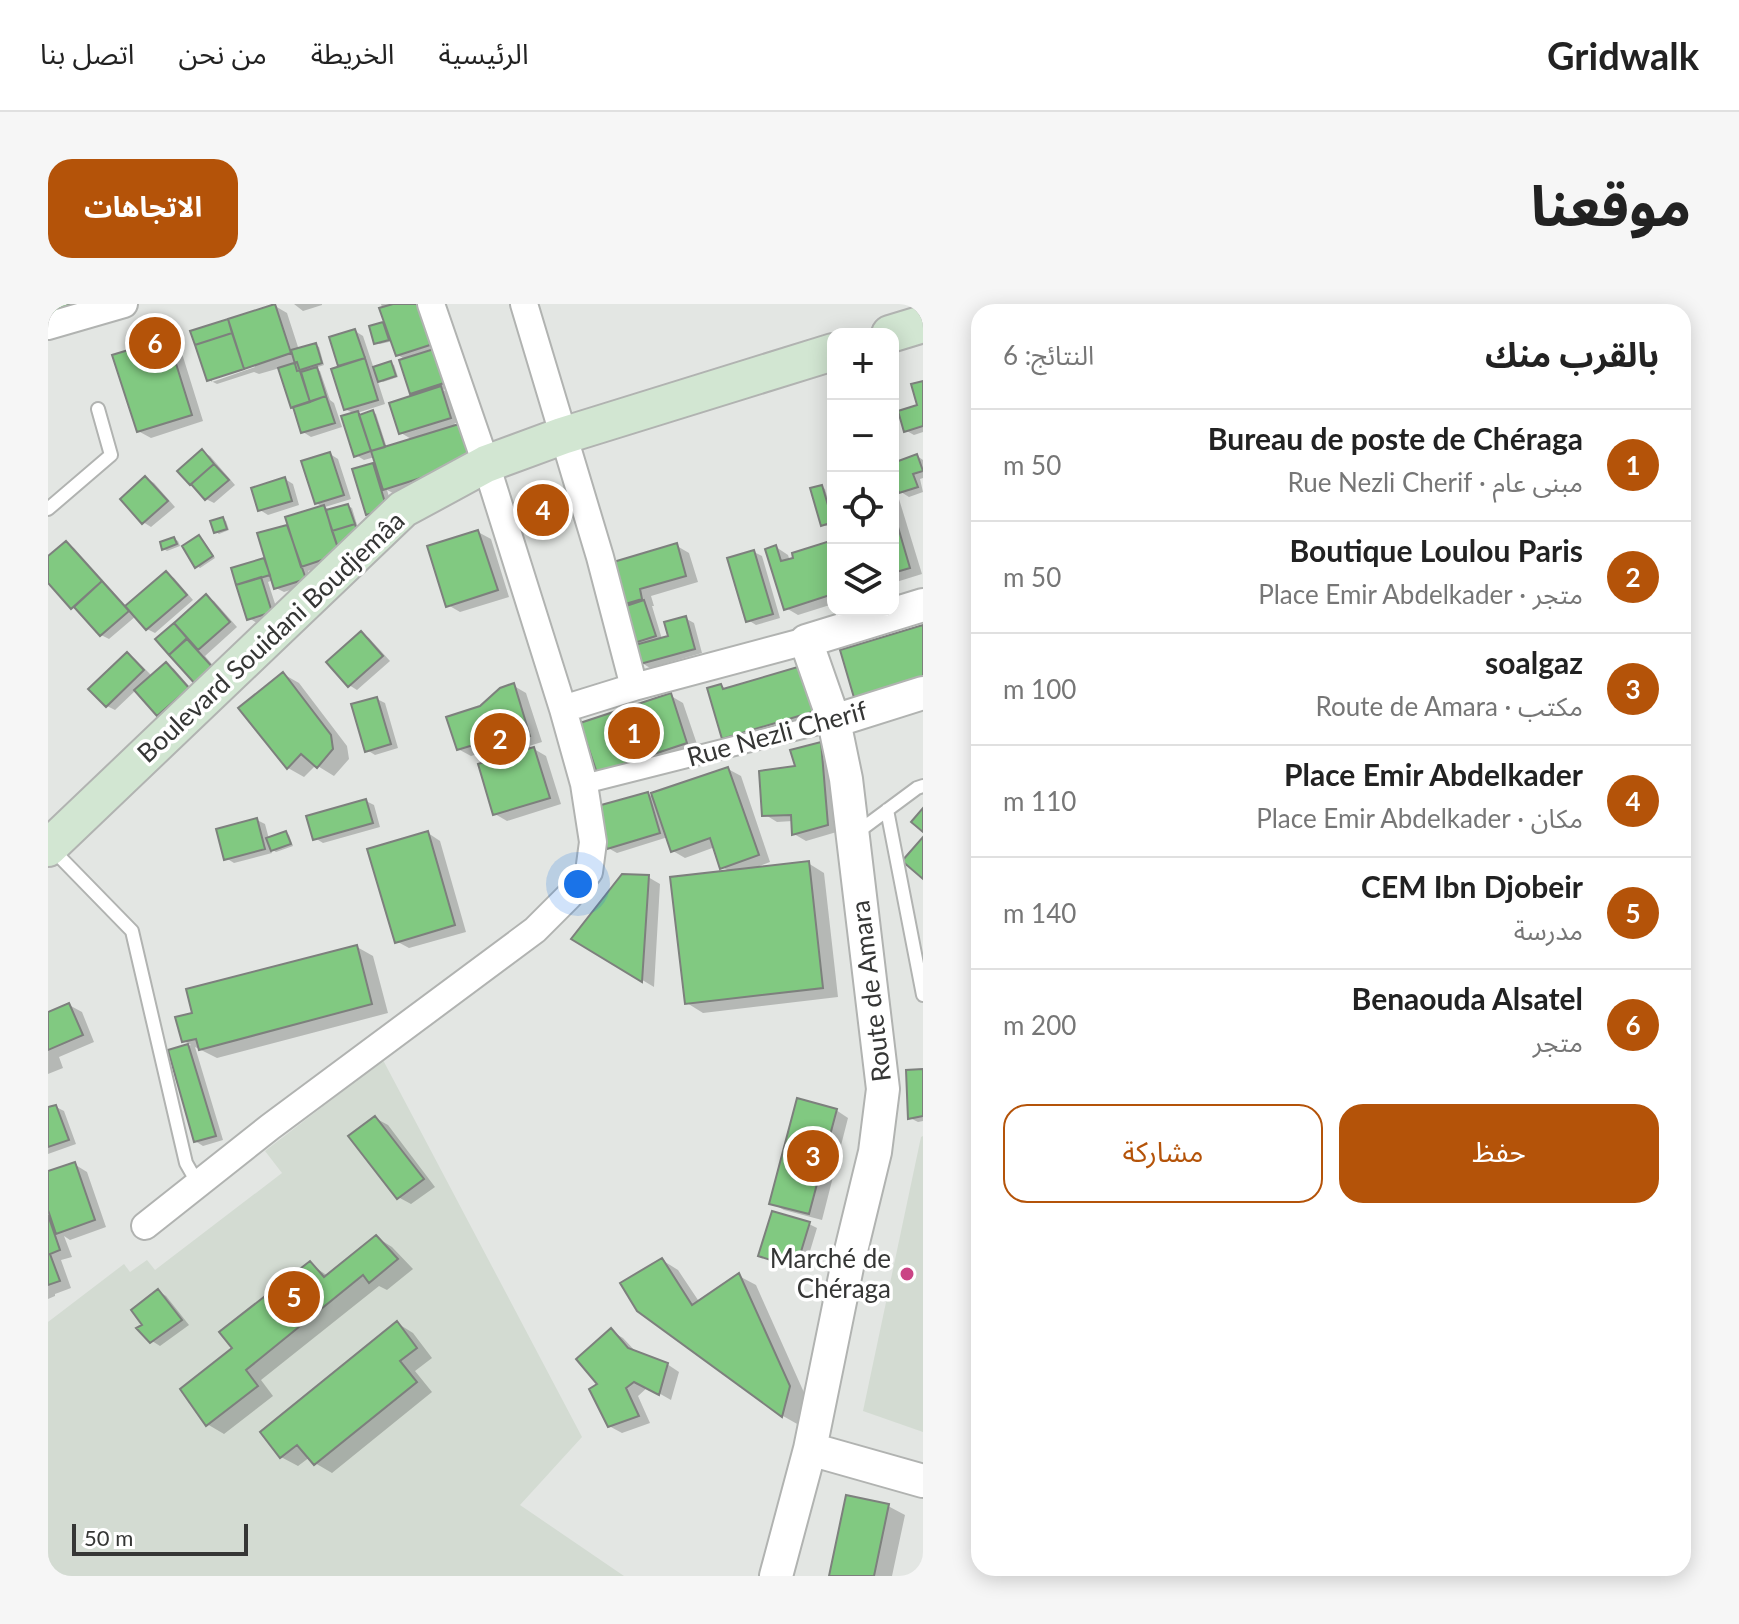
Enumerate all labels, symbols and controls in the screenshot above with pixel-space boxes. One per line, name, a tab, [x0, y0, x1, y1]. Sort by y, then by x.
text: Gridwalk	[1547, 32, 1699, 78]
text: اتصل بنا	[40, 36, 135, 70]
text: من نحن	[179, 36, 267, 70]
text: الخريطة	[311, 36, 395, 70]
text: الرئيسية	[439, 36, 529, 70]
button: الاتجاهات	[48, 159, 238, 258]
text: موقعنا	[1531, 171, 1691, 238]
pin: 6	[129, 313, 181, 373]
map controls	[827, 328, 899, 616]
button: +	[827, 328, 899, 400]
text: بالقرب منك	[1485, 333, 1659, 374]
text: النتائج: 6	[1003, 339, 1094, 371]
button: −	[827, 400, 899, 472]
text: Bureau de poste de Chéraga	[1208, 420, 1583, 456]
text: 50 m	[1003, 449, 1061, 481]
text: 1	[1625, 449, 1641, 481]
text: مبنى عام · Rue Nezli Cherif	[1287, 466, 1583, 498]
button: locate	[827, 472, 899, 544]
pin: 4	[517, 480, 569, 540]
street label: Boulevard Souidani Boudjemâa	[130, 504, 411, 769]
text: Boutique Loulou Paris	[1290, 532, 1583, 568]
button: layers	[827, 544, 899, 616]
text: 50 m	[1003, 561, 1061, 593]
text: 2	[1625, 561, 1641, 593]
text: متجر · Place Emir Abdelkader	[1258, 578, 1583, 610]
text: soalgaz	[1485, 644, 1583, 680]
text: 100 m	[1003, 673, 1076, 705]
text: 3	[1625, 673, 1641, 705]
text: مكتب · Route de Amara	[1316, 690, 1583, 722]
street label: Rue Nezli Cherif	[683, 694, 870, 772]
pin: 1	[608, 703, 660, 763]
pin: 2	[474, 709, 526, 769]
text: Place Emir Abdelkader	[1284, 756, 1583, 792]
text: 110 m	[1003, 785, 1076, 817]
text: 4	[1625, 785, 1641, 817]
text: مكان · Place Emir Abdelkader	[1256, 802, 1583, 834]
your location	[558, 864, 598, 904]
text: CEM Ibn Djobeir	[1361, 868, 1583, 904]
text: 140 m	[1003, 897, 1076, 929]
text: 5	[1625, 897, 1641, 929]
street label: Route de Amara	[843, 899, 897, 1084]
text: مدرسة	[1514, 914, 1583, 946]
text: Benaouda Alsatel	[1352, 980, 1583, 1016]
text: 200 m	[1003, 1009, 1076, 1041]
text: 6	[1625, 1009, 1641, 1041]
text: متجر	[1533, 1026, 1583, 1058]
button: مشاركة	[1003, 1104, 1323, 1203]
button: حفظ	[1339, 1104, 1659, 1203]
pin: 3	[787, 1126, 839, 1186]
place label: Marché de Chéraga	[770, 1242, 891, 1304]
marker: Marché de Chéraga	[898, 1265, 916, 1283]
pin: 5	[268, 1267, 320, 1327]
scale bar	[72, 1520, 248, 1556]
text: 50 m	[84, 1524, 133, 1551]

